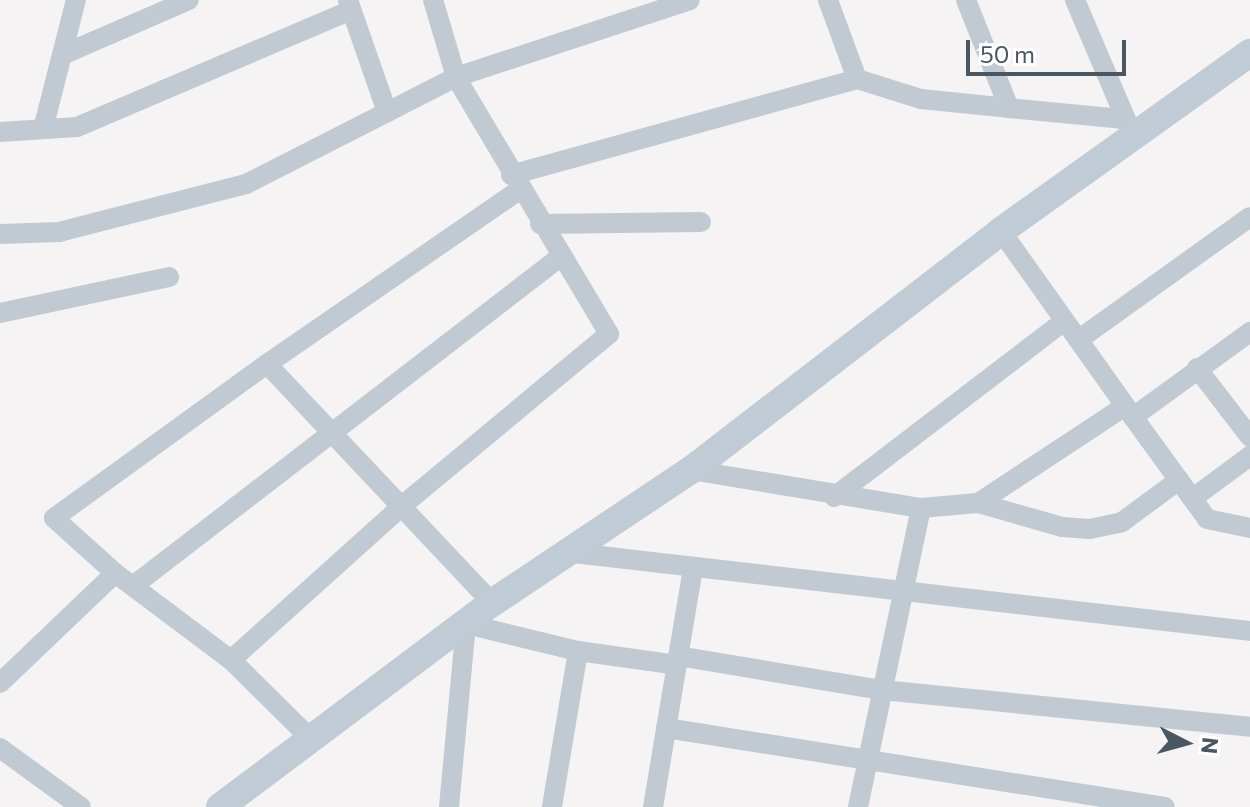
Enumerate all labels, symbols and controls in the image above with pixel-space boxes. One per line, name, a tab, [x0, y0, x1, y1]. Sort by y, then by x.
scale bar	[970, 24, 1130, 74]
text: 50 m	[980, 39, 1035, 68]
north arrow	[1146, 703, 1226, 783]
text: N	[1196, 736, 1225, 755]

